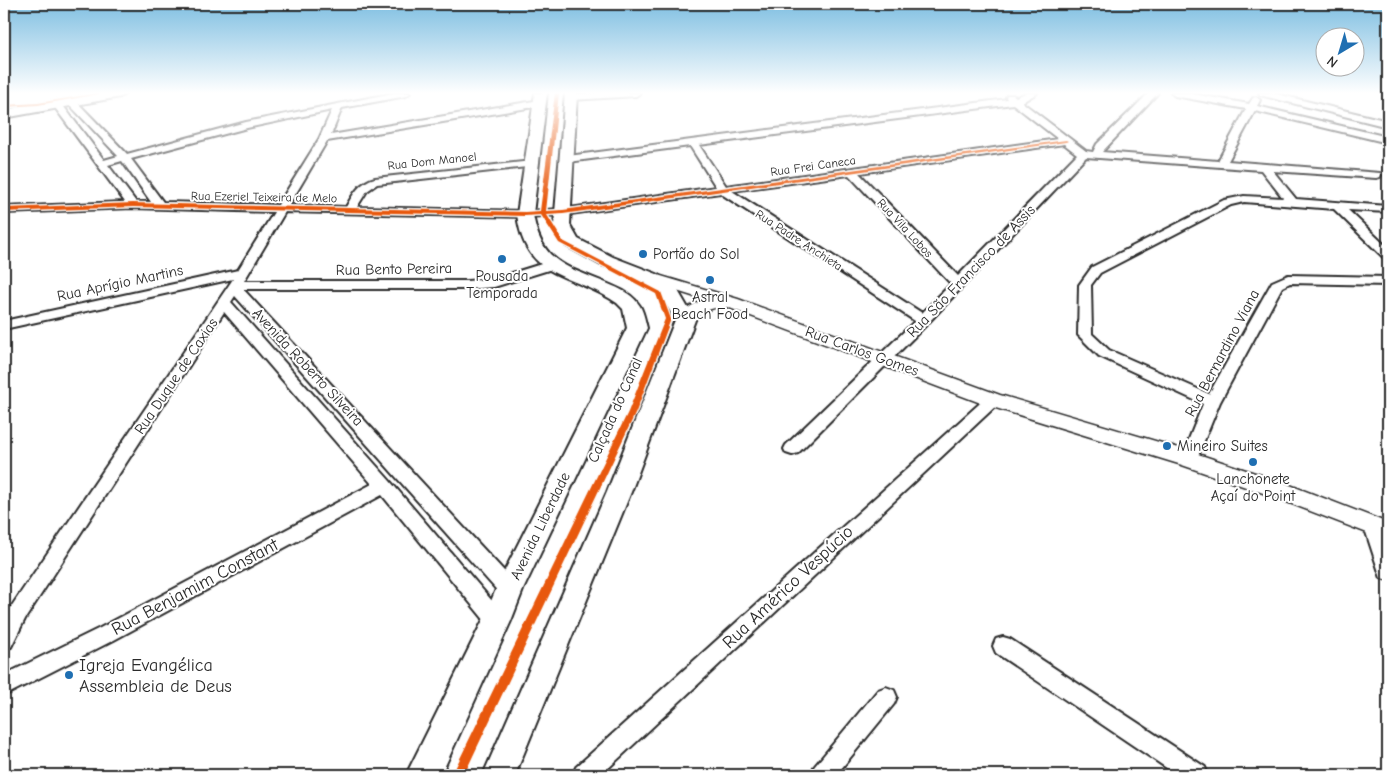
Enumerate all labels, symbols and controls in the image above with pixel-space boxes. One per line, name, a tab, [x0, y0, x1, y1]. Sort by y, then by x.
north arrow	[1314, 28, 1364, 78]
text: N	[1323, 52, 1341, 71]
street label: Rua Dom Manoel	[387, 149, 477, 173]
street label: Rua Frei Caneca	[770, 153, 856, 179]
street label: Rua Ezeriel Teixeira de Melo	[191, 189, 337, 205]
street label: Rua Vila Lobos	[874, 196, 936, 260]
street label: Rua São Francisco de Assis	[903, 201, 1039, 341]
street label: Rua Padre Anchieta	[753, 207, 845, 273]
place label: Portão do Sol	[653, 245, 740, 263]
marker: Portão do Sol	[637, 248, 649, 260]
marker: Pousada Temporada	[496, 253, 508, 265]
street label: Rua Bento Pereira	[336, 259, 452, 279]
street label: Rua Aprígio Martins	[55, 261, 185, 305]
place label: Pousada Temporada	[466, 267, 538, 302]
marker: Astral Beach Food	[704, 274, 716, 286]
street label: Rua Bernardino Viana	[1181, 286, 1263, 420]
place label: Astral Beach Food	[672, 288, 748, 323]
street label: Avenida Roberto Silveira	[249, 304, 367, 430]
street label: Rua Duque de Caxias	[130, 314, 222, 438]
street label: Rua Carlos Gomes	[803, 322, 921, 380]
street label: Calçada do Canal	[584, 355, 646, 465]
place label: Mineiro Suites	[1177, 437, 1268, 455]
marker: Mineiro Suites	[1161, 440, 1173, 452]
marker: Lanchonete Açaí do Point	[1247, 456, 1259, 468]
street label: Avenida Liberdade	[506, 469, 574, 583]
place label: Lanchonete Açaí do Point	[1211, 470, 1296, 505]
street label: Rua Américo Vespúcio	[718, 521, 858, 653]
street label: Rua Benjamim Constant	[108, 534, 283, 640]
place label: Igreja Evangélica Assembleia de Deus	[79, 655, 232, 697]
marker: Igreja Evangélica Assembleia de Deus	[63, 669, 75, 681]

